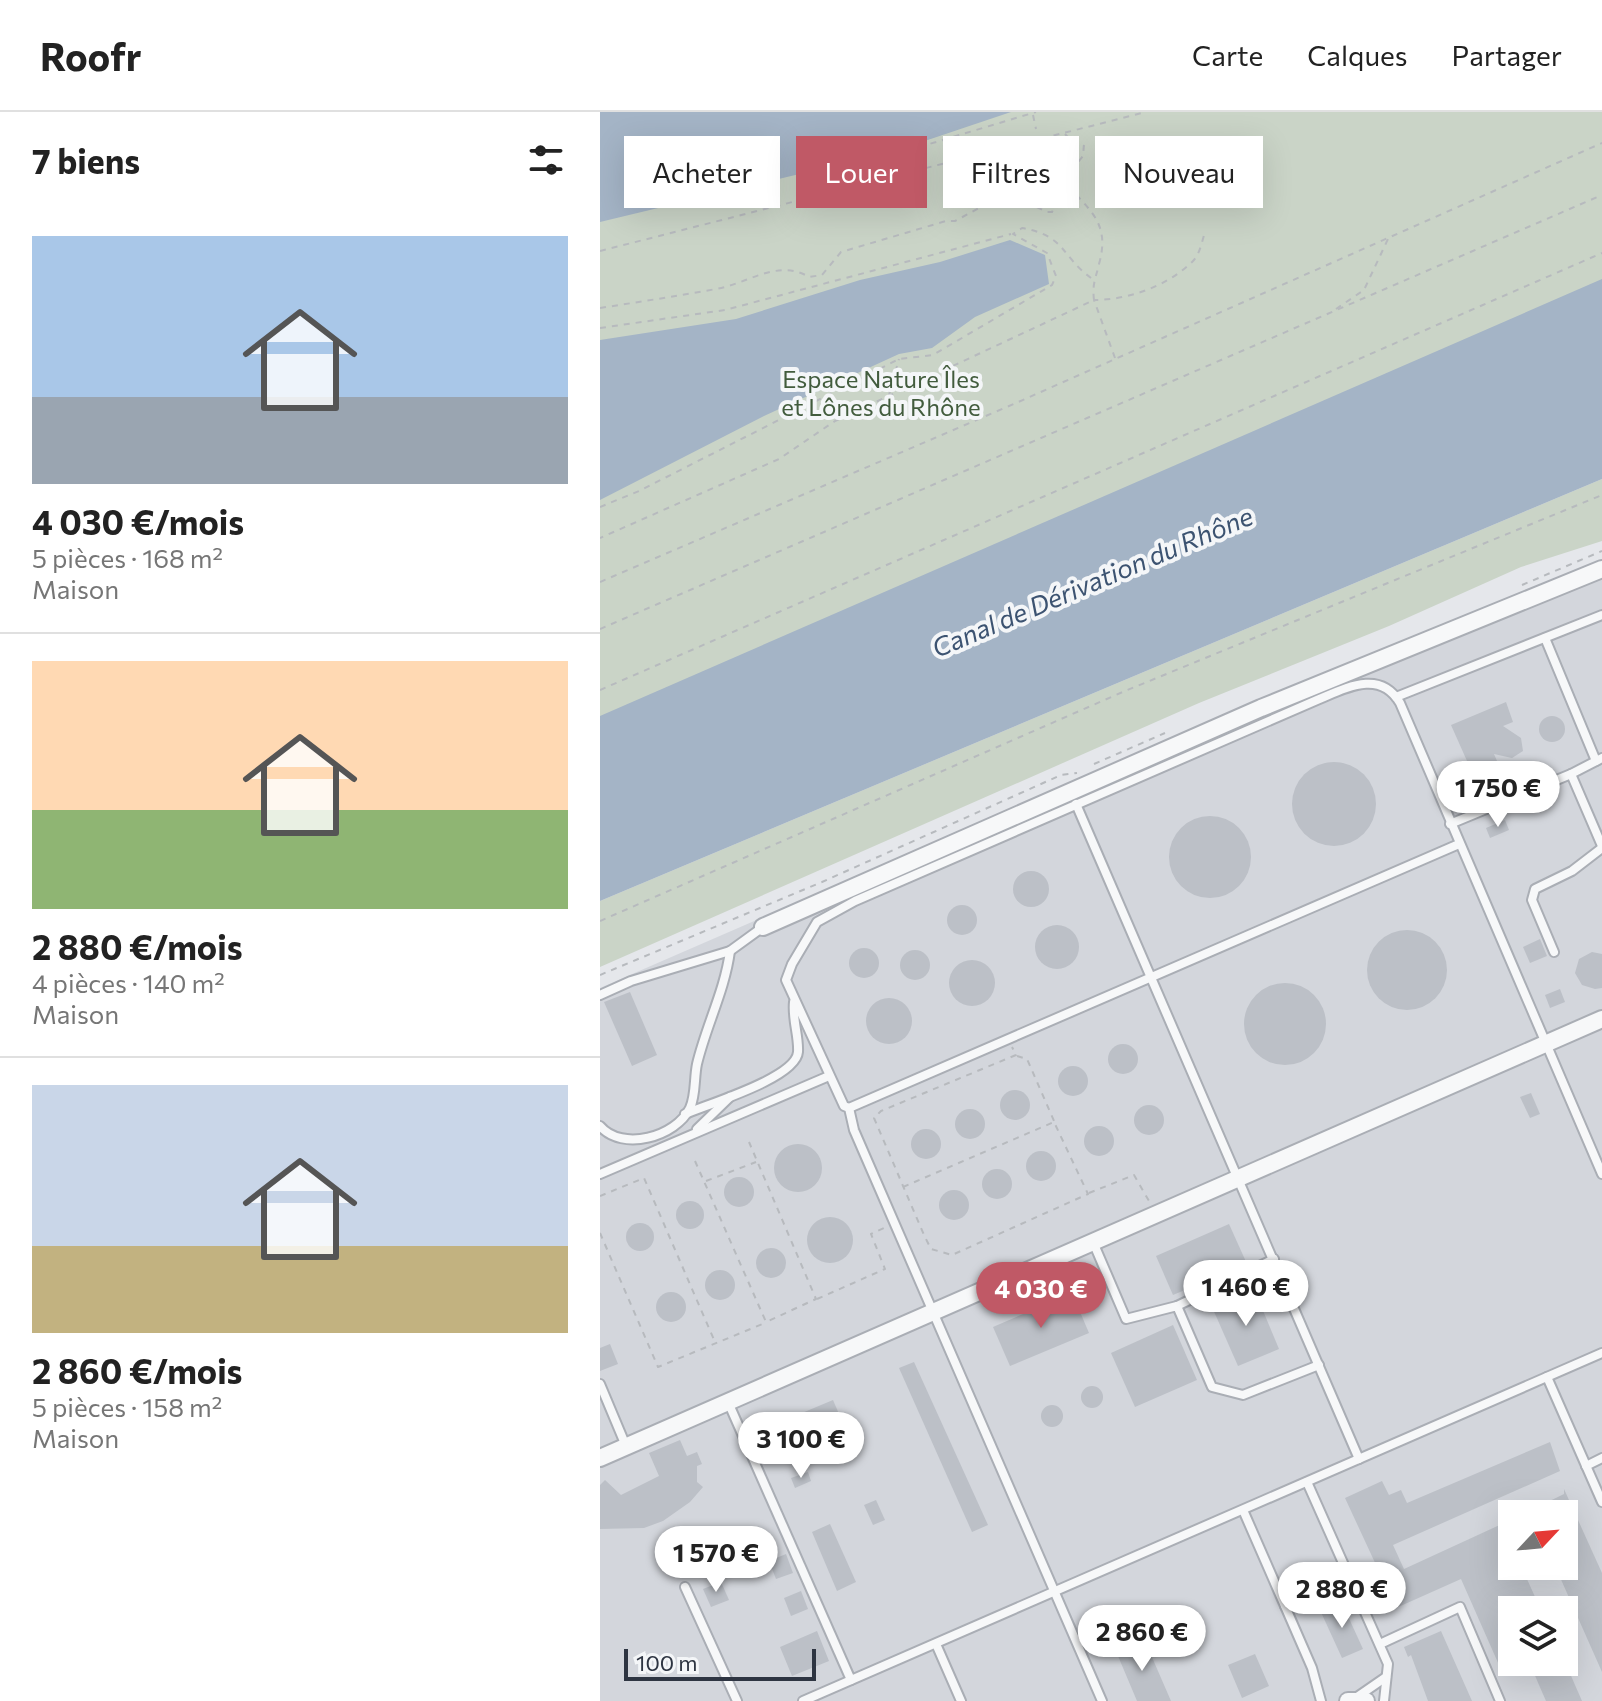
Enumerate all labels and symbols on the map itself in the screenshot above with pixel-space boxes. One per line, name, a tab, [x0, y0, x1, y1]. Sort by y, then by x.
park label: Espace Nature Îles et Lônes du Rhône	[781, 364, 981, 421]
water label: Canal de Dérivation du Rhône	[927, 499, 1257, 663]
pin: 1 750 €	[1424, 761, 1572, 829]
pin: 1 460 €	[1172, 1260, 1320, 1328]
pin: 4 030 €	[967, 1262, 1115, 1330]
pin: 3 100 €	[727, 1412, 875, 1480]
north arrow	[1498, 1500, 1578, 1580]
pin: 1 570 €	[642, 1526, 790, 1594]
pin: 2 880 €	[1268, 1562, 1416, 1630]
pin: 2 860 €	[1068, 1605, 1216, 1673]
scale bar	[624, 1645, 816, 1681]

